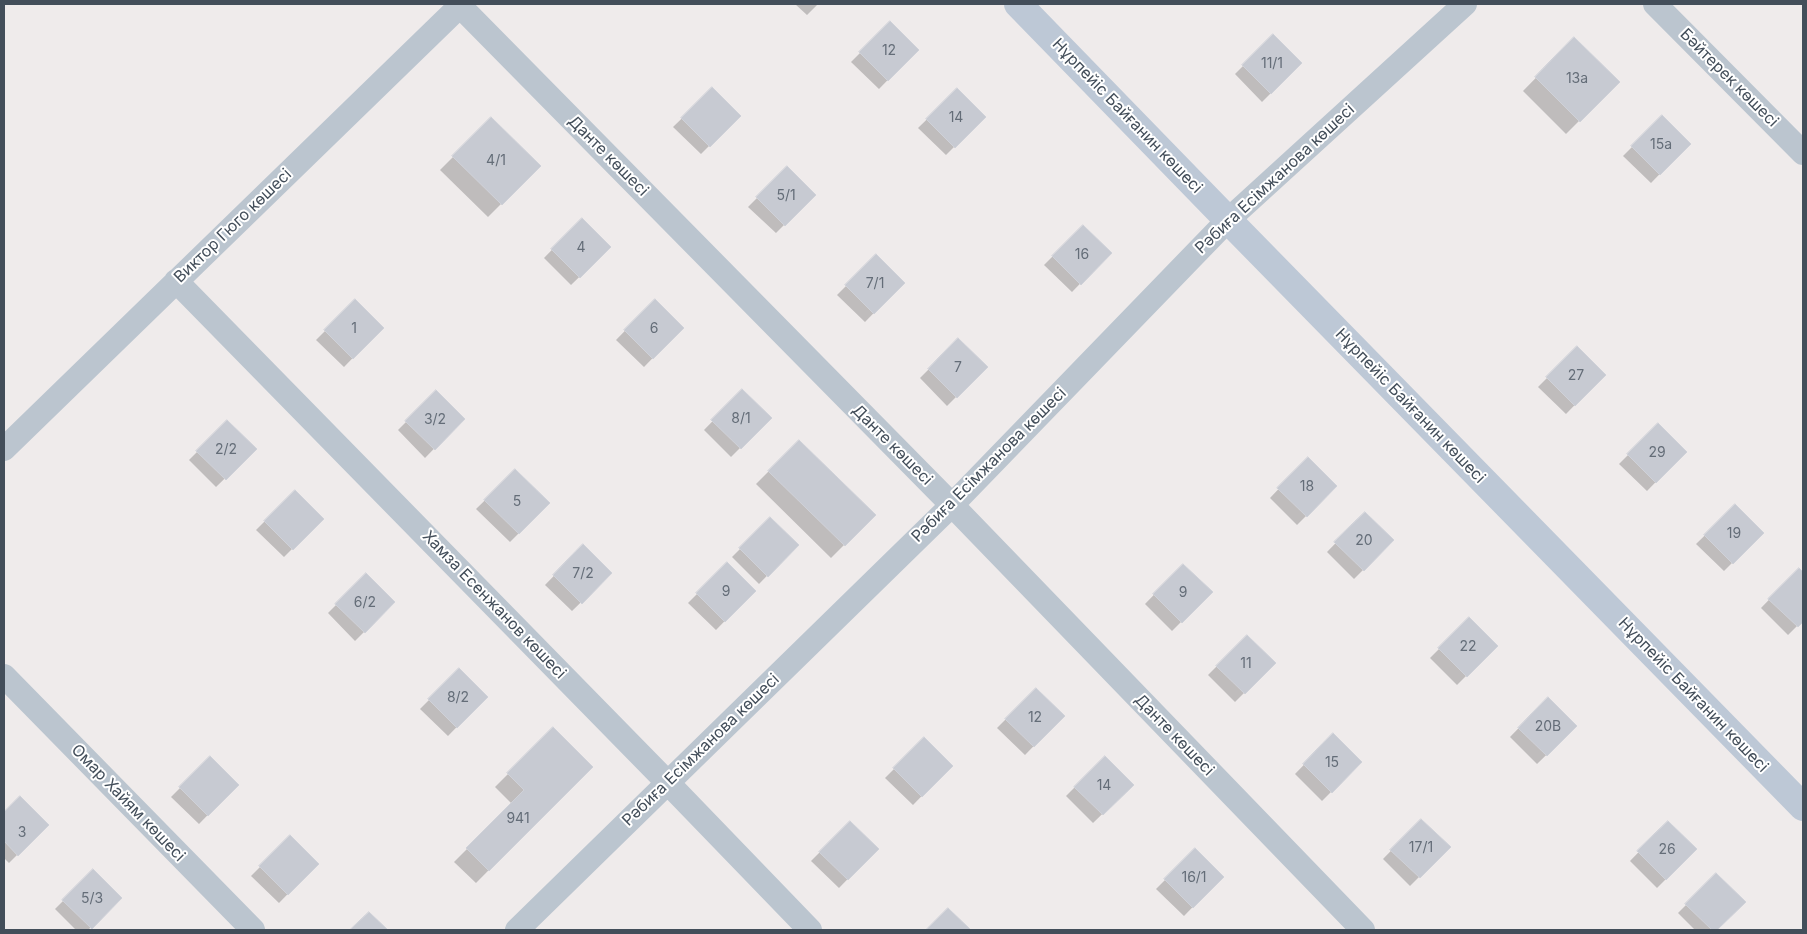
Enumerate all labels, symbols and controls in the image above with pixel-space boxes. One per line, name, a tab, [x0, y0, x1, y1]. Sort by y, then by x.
street label: Бәйтерек көшесі	[1676, 25, 1782, 131]
street label: Нұрпейіс Байғанин көшесі	[1048, 35, 1206, 197]
house number: 12	[882, 43, 896, 59]
house number: 11/1	[1261, 56, 1283, 72]
house number: 13а	[1566, 71, 1588, 87]
street label: Рәбиға Есімжанова көшесі	[1191, 100, 1359, 258]
house number: 14	[949, 110, 963, 126]
street label: Данте көшесі	[564, 112, 652, 200]
house number: 15а	[1650, 137, 1672, 153]
house number: 4/1	[486, 153, 506, 169]
street label: Виктор Гюго көшесі	[170, 165, 296, 287]
house number: 5/1	[776, 188, 796, 204]
house number: 4	[576, 240, 586, 256]
house number: 16	[1075, 247, 1089, 263]
house number: 7/1	[866, 276, 884, 292]
house number: 1	[351, 321, 357, 337]
house number: 6	[650, 321, 658, 337]
street label: Нұрпейіс Байғанин көшесі	[1331, 325, 1489, 487]
house number: 7	[954, 360, 962, 376]
house number: 27	[1568, 368, 1584, 384]
street label: Рәбиға Есімжанова көшесі	[908, 384, 1070, 546]
street label: Данте көшесі	[848, 401, 936, 489]
house number: 8/1	[731, 411, 751, 427]
house number: 3/2	[424, 412, 446, 428]
house number: 2/2	[215, 442, 237, 458]
house number: 29	[1648, 445, 1666, 461]
house number: 18	[1300, 479, 1314, 495]
house number: 5	[513, 494, 521, 510]
house number: 19	[1727, 526, 1741, 542]
street label: Хамза Есенжанов көшесі	[418, 527, 570, 683]
house number: 20	[1355, 533, 1373, 549]
house number: 7/2	[572, 566, 594, 582]
house number: 9	[722, 584, 730, 600]
house number: 9	[1179, 585, 1187, 601]
house number: 6/2	[354, 595, 376, 611]
street label: Нұрпейіс Байғанин көшесі	[1614, 614, 1772, 776]
house number: 22	[1459, 639, 1477, 655]
house number: 11	[1240, 656, 1252, 672]
street label: Рәбиға Есімжанова көшесі	[619, 670, 783, 830]
house number: 8/2	[447, 690, 469, 706]
street label: Данте көшесі	[1130, 690, 1218, 780]
house number: 12	[1028, 710, 1042, 726]
house number: 20В	[1535, 719, 1561, 735]
street label: Омар Хайям көшесі	[67, 740, 189, 866]
house number: 15	[1325, 755, 1339, 771]
house number: 14	[1097, 778, 1111, 794]
house number: 941	[506, 811, 530, 827]
house number: 3	[18, 825, 26, 841]
house number: 17/1	[1409, 840, 1433, 856]
house number: 26	[1658, 842, 1676, 858]
house number: 16/1	[1181, 870, 1207, 886]
house number: 5/3	[81, 891, 103, 907]

